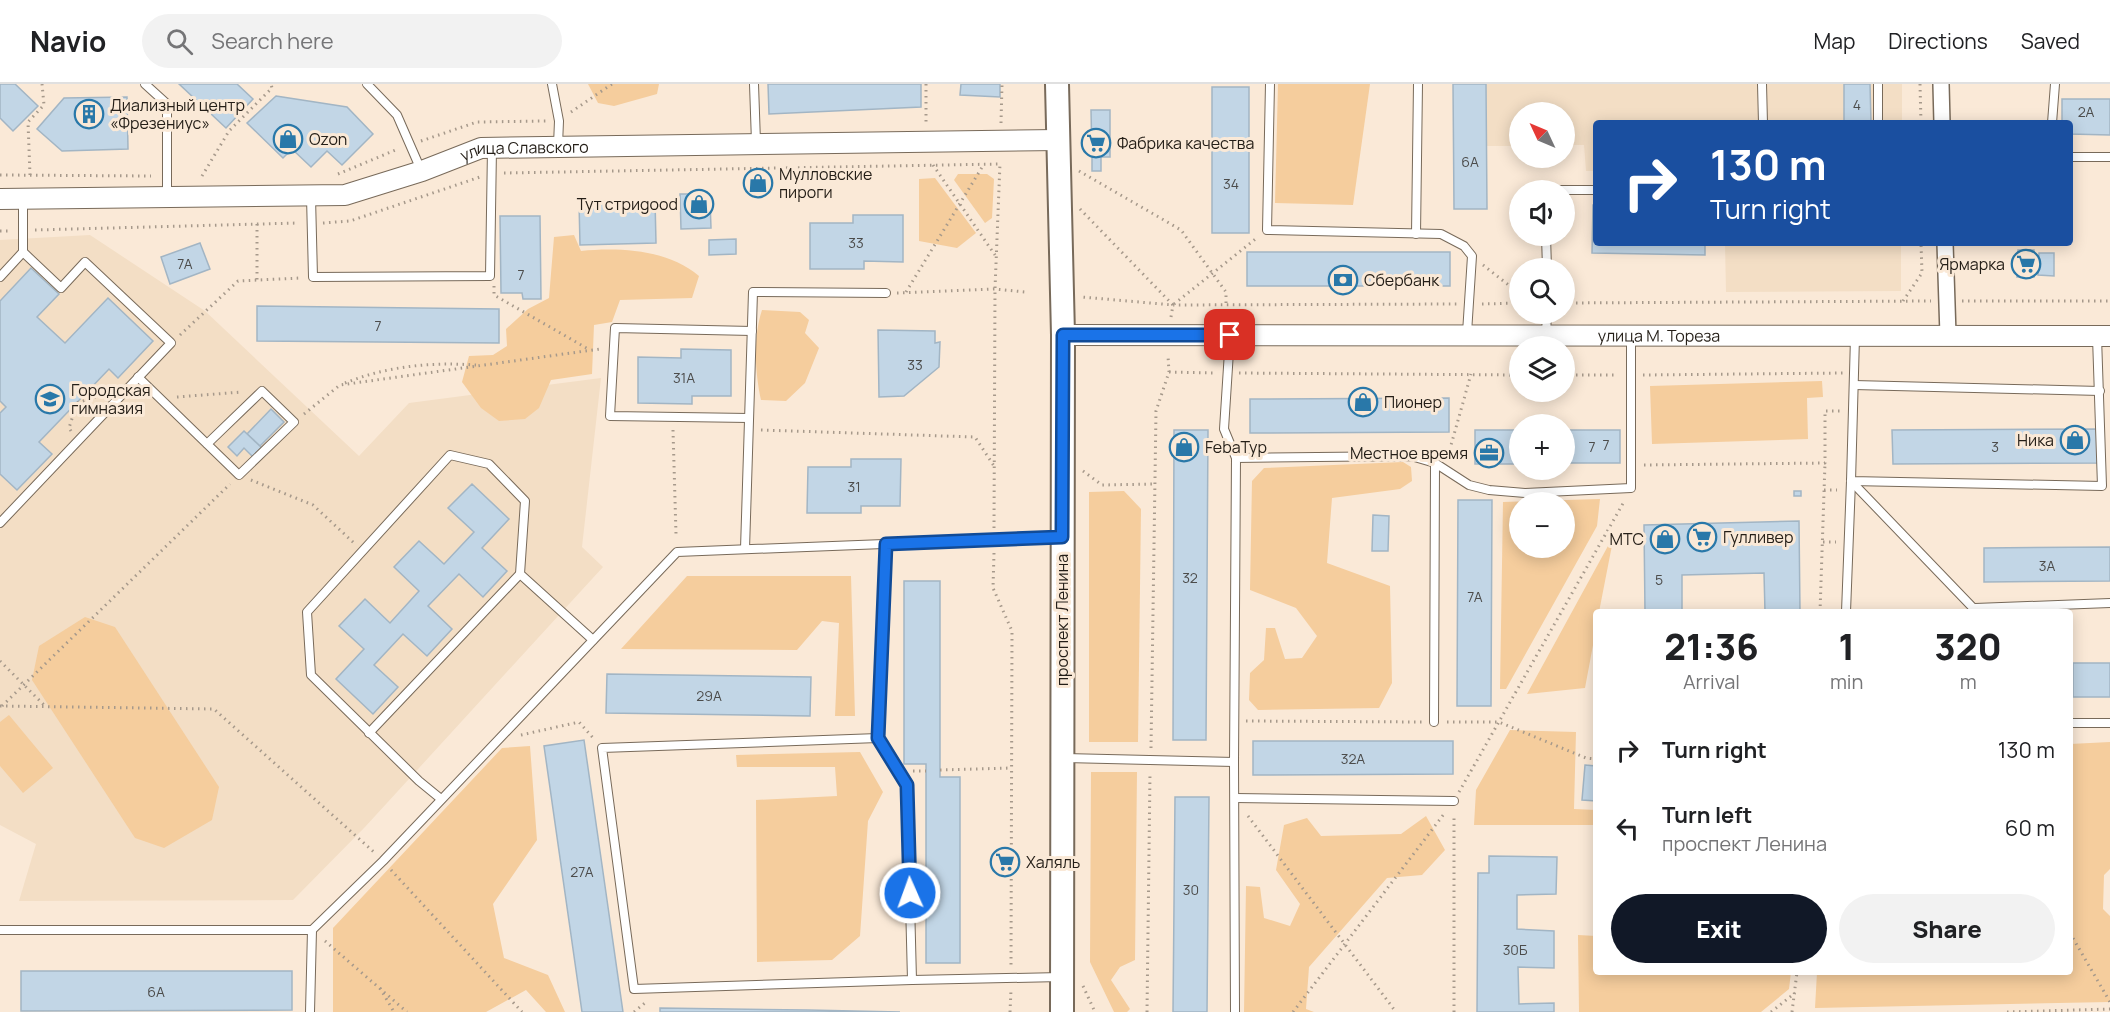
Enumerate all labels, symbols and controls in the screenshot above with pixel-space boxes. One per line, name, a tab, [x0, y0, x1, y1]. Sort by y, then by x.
search box	[142, 14, 562, 68]
text: Navio	[30, 22, 106, 60]
icon: search	[163, 25, 196, 58]
text: Search here	[211, 26, 334, 56]
text: Map	[1814, 27, 1855, 55]
text: Directions	[1888, 27, 1988, 55]
text: Saved	[2021, 27, 2080, 55]
place label: Диализный центр «Фрезениус»	[110, 94, 245, 134]
house number: 4	[1853, 95, 1861, 114]
building icon: Диализный центр «Фрезениус»	[73, 98, 105, 130]
north arrow	[1509, 102, 1575, 168]
map controls	[1509, 102, 1575, 558]
house number: 2А	[2078, 102, 2094, 121]
shop icon: Ozon	[272, 123, 304, 155]
supermarket icon: Фабрика качества	[1080, 127, 1112, 159]
place label: Ozon	[309, 128, 347, 150]
place label: Фабрика качества	[1117, 132, 1254, 154]
text: 130 m	[1710, 135, 1827, 193]
street label: улица Славского	[457, 136, 589, 166]
icon: right	[1611, 144, 1689, 222]
house number: 6А	[1461, 152, 1479, 171]
place label: Мулловские пироги	[779, 163, 872, 203]
shop icon: Мулловские пироги	[742, 167, 774, 199]
house number: 34	[1223, 174, 1239, 193]
button: sound	[1509, 180, 1575, 246]
shop icon: Тут стриgood	[683, 188, 715, 220]
text: Turn right	[1710, 190, 1831, 227]
place label: Тут стриgood	[577, 193, 678, 215]
house number: 33	[848, 233, 864, 252]
supermarket icon: Ярмарка	[2010, 248, 2042, 280]
place label: Ярмарка	[1939, 253, 2005, 275]
house number: 7А	[177, 254, 193, 273]
button: search	[1509, 258, 1575, 324]
bank icon: Сбербанк	[1327, 264, 1359, 296]
house number: 7	[517, 265, 525, 284]
place label: Сбербанк	[1364, 269, 1440, 291]
pin	[1204, 309, 1255, 360]
house number: 7	[374, 316, 382, 335]
icon: arrive	[1213, 318, 1246, 351]
street label: улица М. Тореза	[1598, 325, 1720, 347]
button: layers	[1509, 336, 1575, 402]
house number: 33	[907, 355, 923, 374]
house number: 31А	[673, 368, 695, 387]
place label: Городская гимназия	[71, 379, 151, 419]
school or university icon: Городская гимназия	[34, 383, 66, 415]
shop icon: Пионер	[1347, 386, 1379, 418]
place label: Пионер	[1384, 391, 1442, 413]
button: +	[1509, 414, 1575, 480]
shop icon: Ника	[2059, 424, 2091, 456]
place label: Ника	[2017, 429, 2054, 451]
shop icon: FebaТур	[1168, 431, 1200, 463]
house number: 7	[1602, 435, 1610, 454]
place label: FebaТур	[1205, 436, 1267, 458]
office icon: Местное время	[1473, 437, 1505, 469]
house number: 7	[1588, 437, 1596, 456]
house number: 3	[1991, 437, 1999, 456]
place label: Местное время	[1350, 442, 1468, 464]
house number: 31	[847, 477, 861, 496]
button: −	[1509, 492, 1575, 558]
supermarket icon: Гулливер	[1686, 521, 1718, 553]
shop icon: МТС	[1649, 523, 1681, 555]
place label: Гулливер	[1723, 526, 1793, 548]
place label: МТС	[1610, 528, 1644, 550]
street label: проспект Ленина	[1051, 554, 1073, 686]
house number: 3А	[2039, 556, 2055, 575]
house number: 32	[1182, 568, 1198, 587]
house number: 5	[1655, 570, 1663, 589]
house number: 7А	[1467, 587, 1483, 606]
text: 21:36	[1664, 622, 1759, 671]
text: 1	[1838, 622, 1855, 671]
text: 320	[1935, 622, 2002, 671]
text: Arrival	[1683, 668, 1740, 695]
text: min	[1830, 668, 1863, 695]
text: m	[1960, 668, 1977, 695]
house number: 29А	[696, 686, 722, 705]
icon: right	[1611, 734, 1644, 767]
text: Turn right	[1662, 735, 1767, 765]
text: 130 m	[1998, 735, 2055, 765]
house number: 32А	[1341, 749, 1365, 768]
text: Turn left	[1662, 800, 1752, 830]
icon: left	[1611, 812, 1644, 845]
text: 60 m	[2005, 813, 2055, 843]
text: проспект Ленина	[1662, 830, 1827, 857]
supermarket icon: Халяль	[989, 846, 1021, 878]
place label: Халяль	[1026, 851, 1080, 873]
position arrow	[878, 861, 942, 925]
house number: 27А	[570, 862, 594, 881]
house number: 30	[1183, 880, 1199, 899]
button: Exit	[1611, 894, 1827, 963]
button: Share	[1839, 894, 2055, 963]
house number: 30Б	[1503, 940, 1528, 959]
house number: 6А	[147, 982, 165, 1001]

